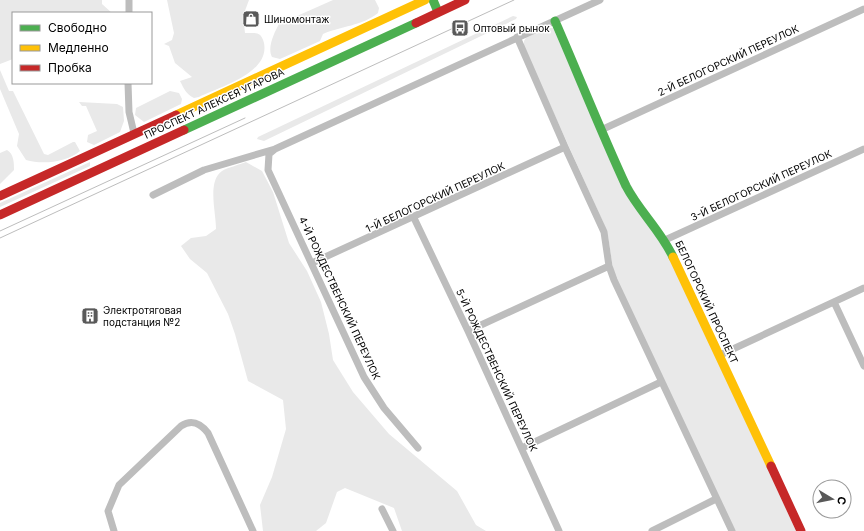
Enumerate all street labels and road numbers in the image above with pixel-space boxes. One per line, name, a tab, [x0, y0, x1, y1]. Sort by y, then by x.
street label: 2-Й БЕЛОГОРСКИЙ ПЕРЕУЛОК	[655, 21, 801, 98]
street label: ПРОСПЕКТ АЛЕКСЕЯ УГАРОВА	[142, 65, 286, 141]
street label: 3-Й БЕЛОГОРСКИЙ ПЕРЕУЛОК	[688, 146, 834, 223]
street label: 1-Й БЕЛОГОРСКИЙ ПЕРЕУЛОК	[363, 158, 507, 235]
street label: 4-Й РОЖДЕСТВЕНСКИЙ ПЕРЕУЛОК	[297, 214, 384, 382]
street label: БЕЛОГОРСКИЙ ПРОСПЕКТ	[673, 238, 742, 365]
street label: 5-Й РОЖДЕСТВЕНСКИЙ ПЕРЕУЛОК	[454, 286, 541, 453]

